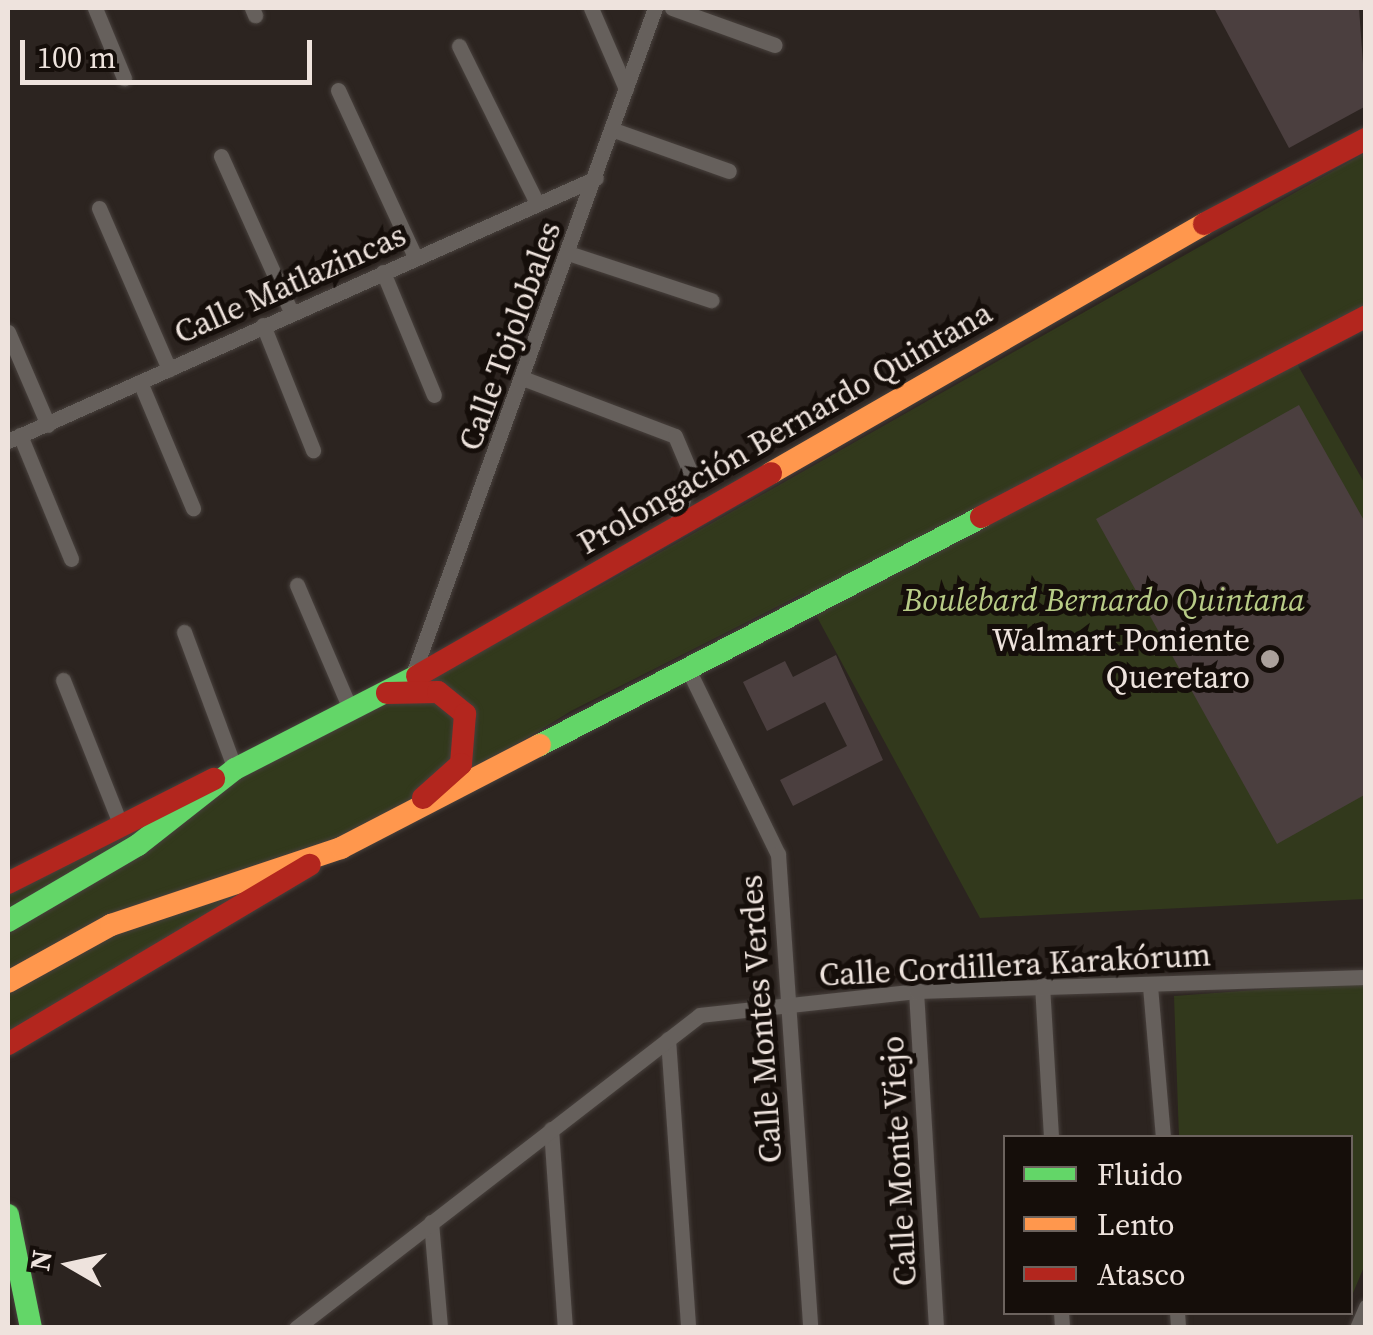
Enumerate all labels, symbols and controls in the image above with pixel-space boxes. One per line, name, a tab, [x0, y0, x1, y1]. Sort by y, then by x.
scale bar	[25, 20, 318, 82]
text: 100 m	[37, 37, 116, 78]
street label: Calle Matlazincas	[168, 216, 412, 352]
street label: Calle Tojolobales	[451, 216, 569, 456]
street label: Prolongación Bernardo Quintana	[571, 294, 999, 562]
park label: Boulebard Bernardo Quintana	[903, 581, 1305, 619]
place label: Walmart Poniente Queretaro	[992, 622, 1250, 697]
marker: Walmart Poniente Queretaro	[1259, 648, 1281, 670]
street label: Calle Montes Verdes	[732, 873, 790, 1165]
street label: Calle Cordillera Karakórum	[818, 936, 1212, 994]
street label: Calle Monte Viejo	[873, 1034, 925, 1288]
legend	[1003, 1135, 1353, 1315]
text: Fluido	[1097, 1154, 1183, 1195]
text: Lento	[1097, 1204, 1174, 1245]
north arrow	[20, 1215, 120, 1315]
text: N	[20, 1247, 61, 1273]
text: Atasco	[1097, 1254, 1185, 1295]

